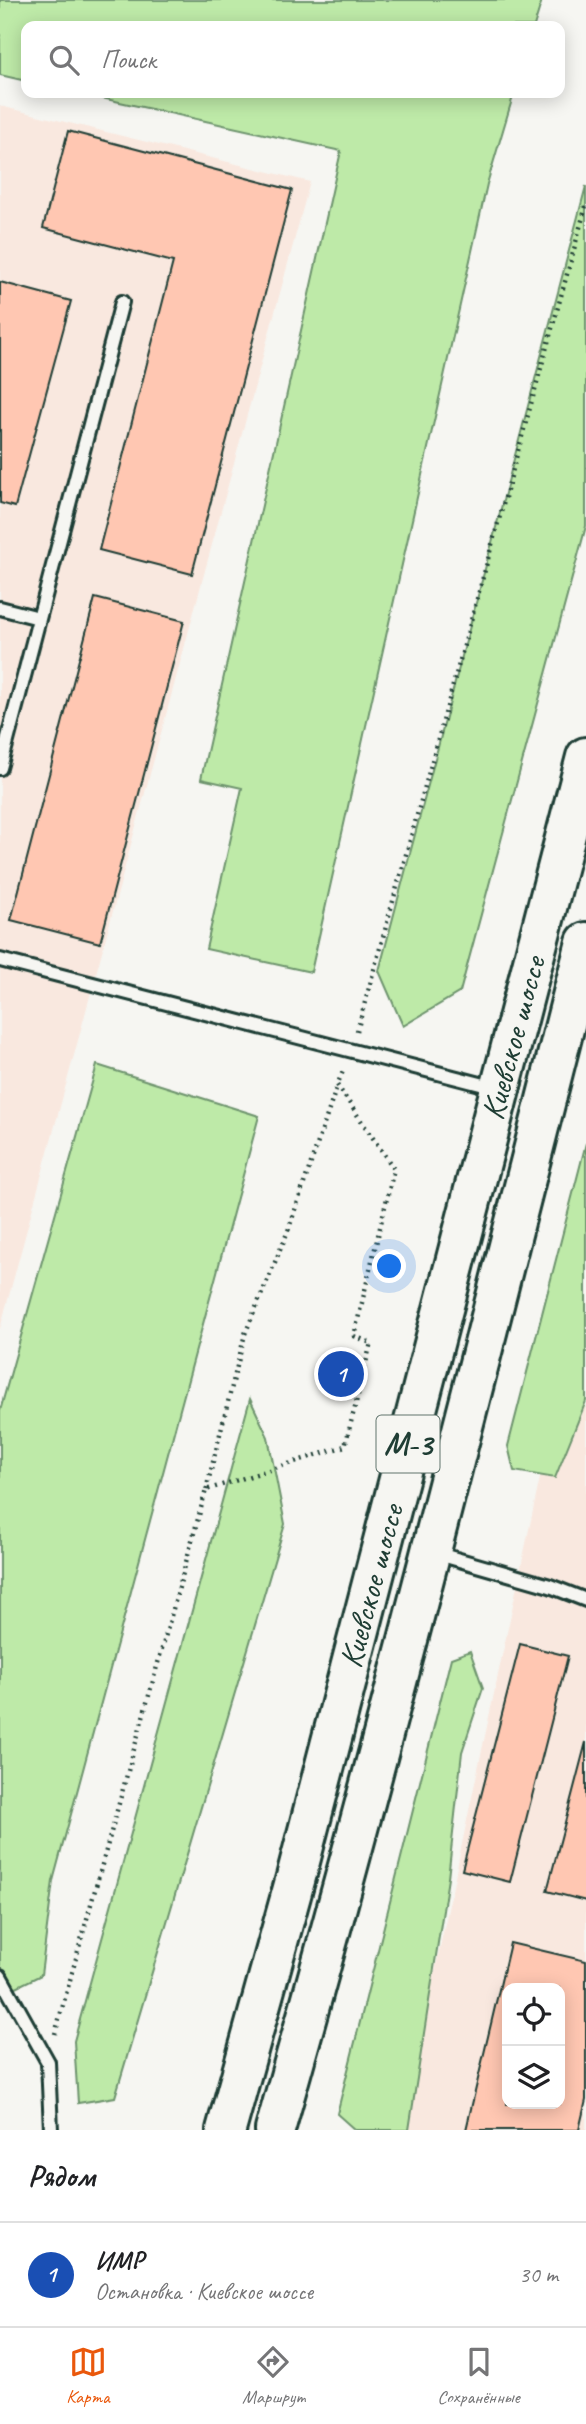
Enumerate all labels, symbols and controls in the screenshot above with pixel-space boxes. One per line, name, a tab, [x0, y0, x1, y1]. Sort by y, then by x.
search box	[21, 21, 565, 98]
icon: search	[45, 41, 83, 79]
text: Поиск	[101, 43, 156, 76]
street label: Киевское шоссе	[471, 950, 555, 1124]
your location	[372, 1249, 406, 1283]
pin: 1	[318, 1348, 364, 1400]
road number: М-3	[376, 1415, 440, 1472]
street label: Киевское шоссе	[329, 1498, 413, 1672]
map controls	[502, 1983, 565, 2109]
button: locate	[502, 1983, 565, 2046]
button: layers	[502, 2046, 565, 2109]
text: Рядом	[28, 2157, 95, 2195]
text: ИМР	[95, 2244, 144, 2277]
text: 1	[46, 2260, 56, 2289]
text: 30 m	[519, 2260, 558, 2289]
text: Остановка · Киевское шоссе	[95, 2277, 313, 2306]
tab: Карта	[66, 2343, 110, 2409]
tab: Маршрут	[242, 2343, 305, 2409]
tab: Сохранённые	[437, 2343, 520, 2409]

